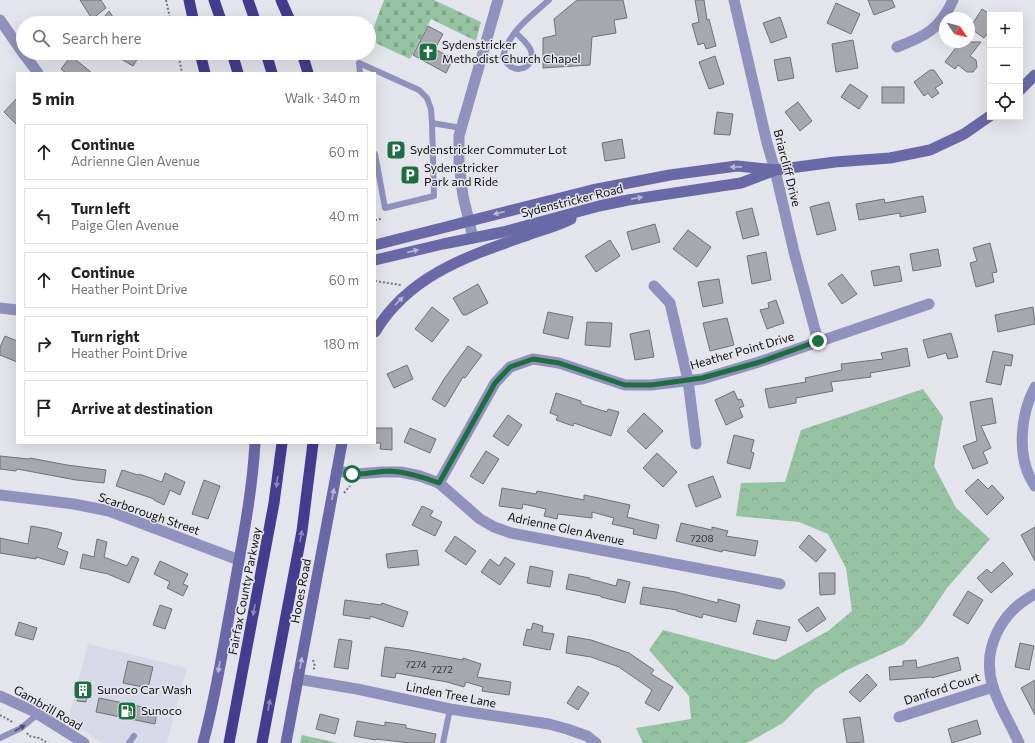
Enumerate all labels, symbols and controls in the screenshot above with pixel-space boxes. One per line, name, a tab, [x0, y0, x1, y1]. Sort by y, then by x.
north arrow	[939, 12, 975, 48]
map controls	[987, 12, 1023, 120]
button: +	[987, 12, 1023, 48]
search box	[16, 16, 376, 60]
icon: search	[30, 27, 52, 49]
text: Search here	[62, 29, 141, 47]
place label: Sydenstricker Methodist Church Chapel	[442, 37, 581, 65]
church icon: Sydenstricker Methodist Church Chapel	[417, 41, 439, 63]
button: −	[987, 48, 1023, 84]
button: locate	[987, 84, 1023, 120]
text: 5 min	[32, 88, 75, 109]
text: Walk · 340 m	[285, 90, 360, 106]
street label: Briarcliff Drive	[772, 128, 804, 208]
text: Continue	[71, 135, 135, 153]
parking icon: Sydenstricker Commuter Lot	[385, 139, 407, 161]
icon: ahead	[33, 141, 55, 163]
place label: Sydenstricker Commuter Lot	[410, 142, 567, 156]
text: 60 m	[329, 144, 359, 160]
text: Adrienne Glen Avenue	[71, 153, 200, 169]
place label: Sydenstricker Park and Ride	[424, 160, 499, 188]
parking icon: Sydenstricker Park and Ride	[399, 164, 421, 186]
one-way arrow	[729, 164, 742, 170]
street label: Sydenstricker Road	[519, 181, 624, 219]
one-way arrow	[631, 195, 644, 201]
text: Turn left	[71, 199, 130, 217]
icon: left	[33, 205, 55, 227]
text: 40 m	[329, 208, 359, 224]
one-way arrow	[493, 211, 505, 217]
text: Paige Glen Avenue	[71, 217, 179, 233]
one-way arrow	[407, 248, 419, 254]
text: Continue	[71, 263, 135, 281]
icon: ahead	[33, 269, 55, 291]
text: 60 m	[329, 272, 359, 288]
text: Heather Point Drive	[71, 281, 187, 297]
one-way arrow	[394, 296, 404, 306]
text: Turn right	[71, 327, 140, 345]
street label: Heather Point Drive	[688, 328, 795, 372]
route end	[809, 332, 827, 350]
icon: right	[33, 333, 55, 355]
text: 180 m	[323, 336, 359, 352]
text: Heather Point Drive	[71, 345, 187, 361]
icon: arrive	[33, 397, 55, 419]
text: Arrive at destination	[71, 399, 213, 417]
route start	[343, 465, 361, 483]
one-way arrow	[274, 476, 280, 488]
one-way arrow	[330, 488, 336, 500]
street label: Scarborough Street	[97, 489, 202, 537]
street label: Adrienne Glen Avenue	[507, 509, 626, 547]
street label: Fairfax County Parkway	[225, 526, 263, 656]
one-way arrow	[298, 530, 304, 542]
house number: 7208	[690, 532, 714, 544]
street label: Hooes Road	[287, 557, 313, 624]
one-way arrow	[251, 604, 257, 616]
one-way arrow	[298, 657, 304, 670]
house number: 7274	[405, 658, 427, 670]
one-way arrow	[216, 661, 222, 673]
house number: 7272	[431, 663, 453, 675]
street label: Danford Court	[902, 669, 982, 707]
street label: Linden Tree Lane	[405, 678, 498, 710]
building icon: Sunoco Car Wash	[72, 679, 94, 701]
street label: Gambrill Road	[12, 682, 85, 732]
place label: Sunoco Car Wash	[97, 682, 192, 696]
one-way arrow	[266, 699, 272, 711]
fuel station icon: Sunoco	[116, 700, 138, 722]
place label: Sunoco	[141, 703, 182, 717]
one-way arrow	[14, 725, 26, 732]

